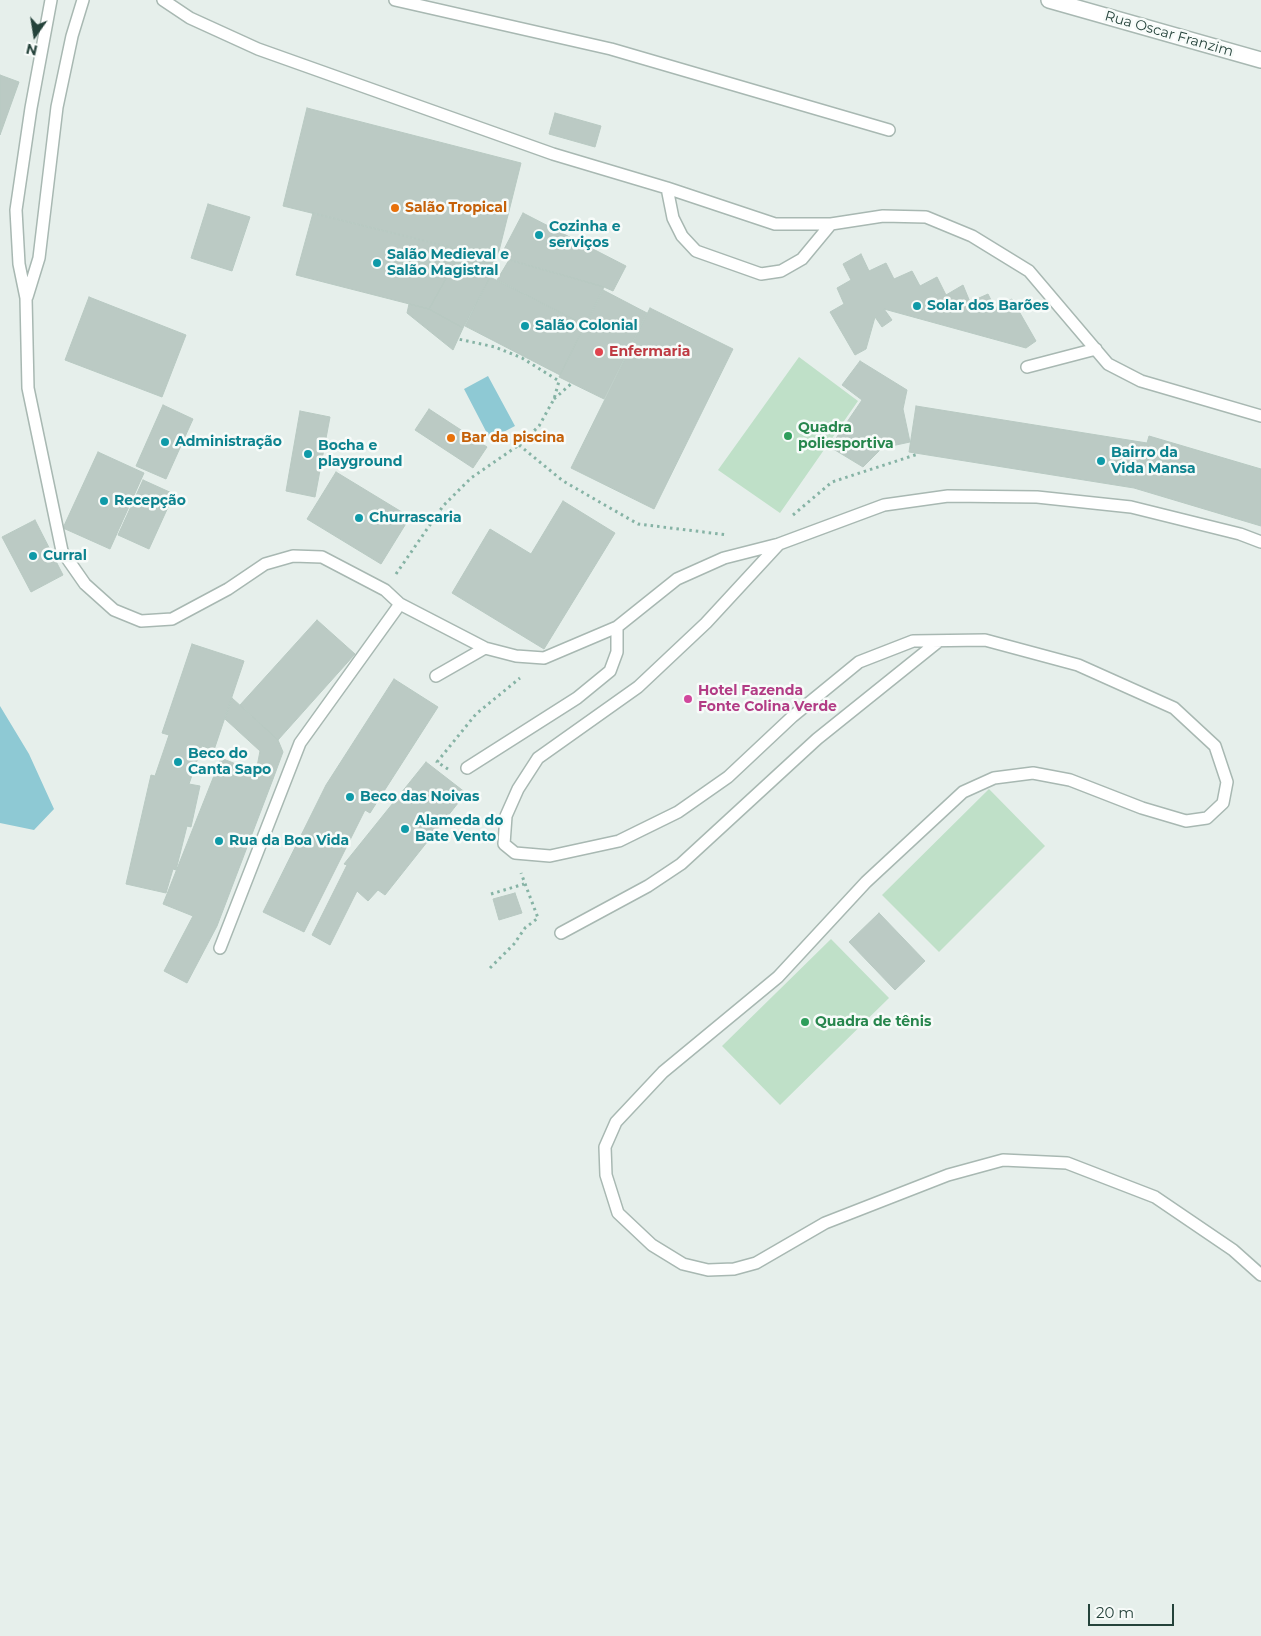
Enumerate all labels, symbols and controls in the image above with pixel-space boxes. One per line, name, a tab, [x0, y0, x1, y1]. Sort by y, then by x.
street label: Rua Oscar Franzim	[1103, 8, 1235, 60]
north arrow	[10, 10, 60, 60]
text: N	[24, 40, 39, 60]
place label: Salão Tropical	[405, 200, 507, 216]
marker: Salão Tropical	[389, 202, 401, 214]
place label: Cozinha e serviços	[549, 219, 621, 252]
marker: Cozinha e serviços	[533, 229, 545, 241]
place label: Salão Medieval e Salão Magistral	[387, 247, 509, 280]
marker: Salão Medieval e Salão Magistral	[371, 257, 383, 269]
place label: Solar dos Barões	[927, 298, 1049, 314]
marker: Solar dos Barões	[911, 300, 923, 312]
place label: Salão Colonial	[535, 318, 638, 334]
marker: Salão Colonial	[519, 320, 531, 332]
place label: Enfermaria	[609, 344, 690, 360]
marker: Enfermaria	[593, 346, 605, 358]
place label: Quadra poliesportiva	[798, 420, 894, 452]
place label: Bar da piscina	[461, 430, 565, 446]
marker: Quadra poliesportiva	[782, 430, 794, 442]
marker: Bar da piscina	[445, 432, 457, 444]
place label: Administração	[175, 434, 282, 450]
marker: Administração	[159, 436, 171, 448]
place label: Bocha e playground	[318, 438, 402, 471]
place label: Bairro da Vida Mansa	[1111, 445, 1196, 478]
marker: Bocha e playground	[302, 448, 314, 460]
marker: Bairro da Vida Mansa	[1095, 455, 1107, 467]
place label: Recepção	[114, 493, 186, 509]
marker: Recepção	[98, 495, 110, 507]
place label: Churrascaria	[369, 510, 462, 526]
marker: Churrascaria	[353, 512, 365, 524]
place label: Curral	[43, 548, 87, 564]
marker: Curral	[27, 550, 39, 562]
place label: Hotel Fazenda Fonte Colina Verde	[698, 683, 837, 716]
marker: Hotel Fazenda Fonte Colina Verde	[682, 693, 694, 705]
place label: Beco do Canta Sapo	[188, 746, 271, 779]
marker: Beco do Canta Sapo	[172, 756, 184, 768]
place label: Beco das Noivas	[360, 789, 479, 805]
marker: Beco das Noivas	[344, 791, 356, 803]
place label: Alameda do Bate Vento	[415, 813, 503, 846]
marker: Alameda do Bate Vento	[399, 823, 411, 835]
place label: Rua da Boa Vida	[229, 833, 349, 849]
marker: Rua da Boa Vida	[213, 835, 225, 847]
place label: Quadra de tênis	[815, 1014, 931, 1030]
marker: Quadra de tênis	[799, 1016, 811, 1028]
scale bar	[1091, 1594, 1177, 1626]
text: 20 m	[1096, 1603, 1134, 1622]

